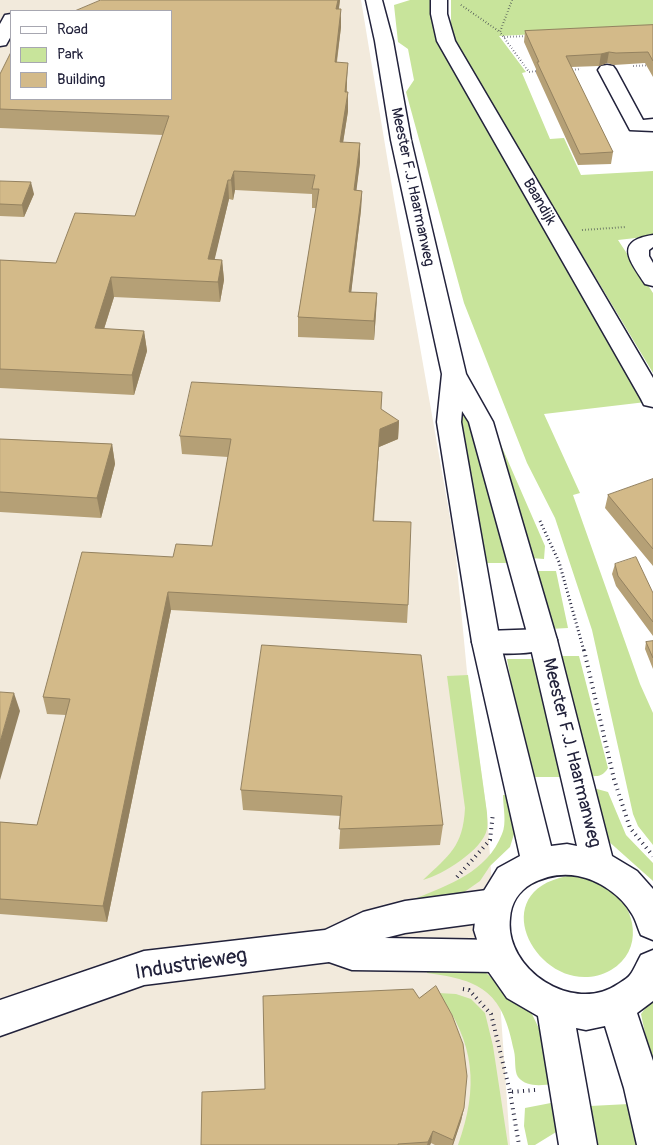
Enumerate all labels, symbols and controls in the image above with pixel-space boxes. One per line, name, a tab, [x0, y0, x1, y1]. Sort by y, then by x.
legend	[10, 10, 172, 100]
text: Road	[57, 20, 88, 39]
text: Park	[57, 45, 83, 64]
text: Building	[57, 70, 105, 89]
street label: Meester F.J. Haarmanweg	[386, 106, 438, 268]
street label: Baandijk	[519, 176, 559, 228]
street label: Meester F.J. Haarmanweg	[537, 656, 605, 850]
street label: Industrieweg	[133, 944, 249, 986]

